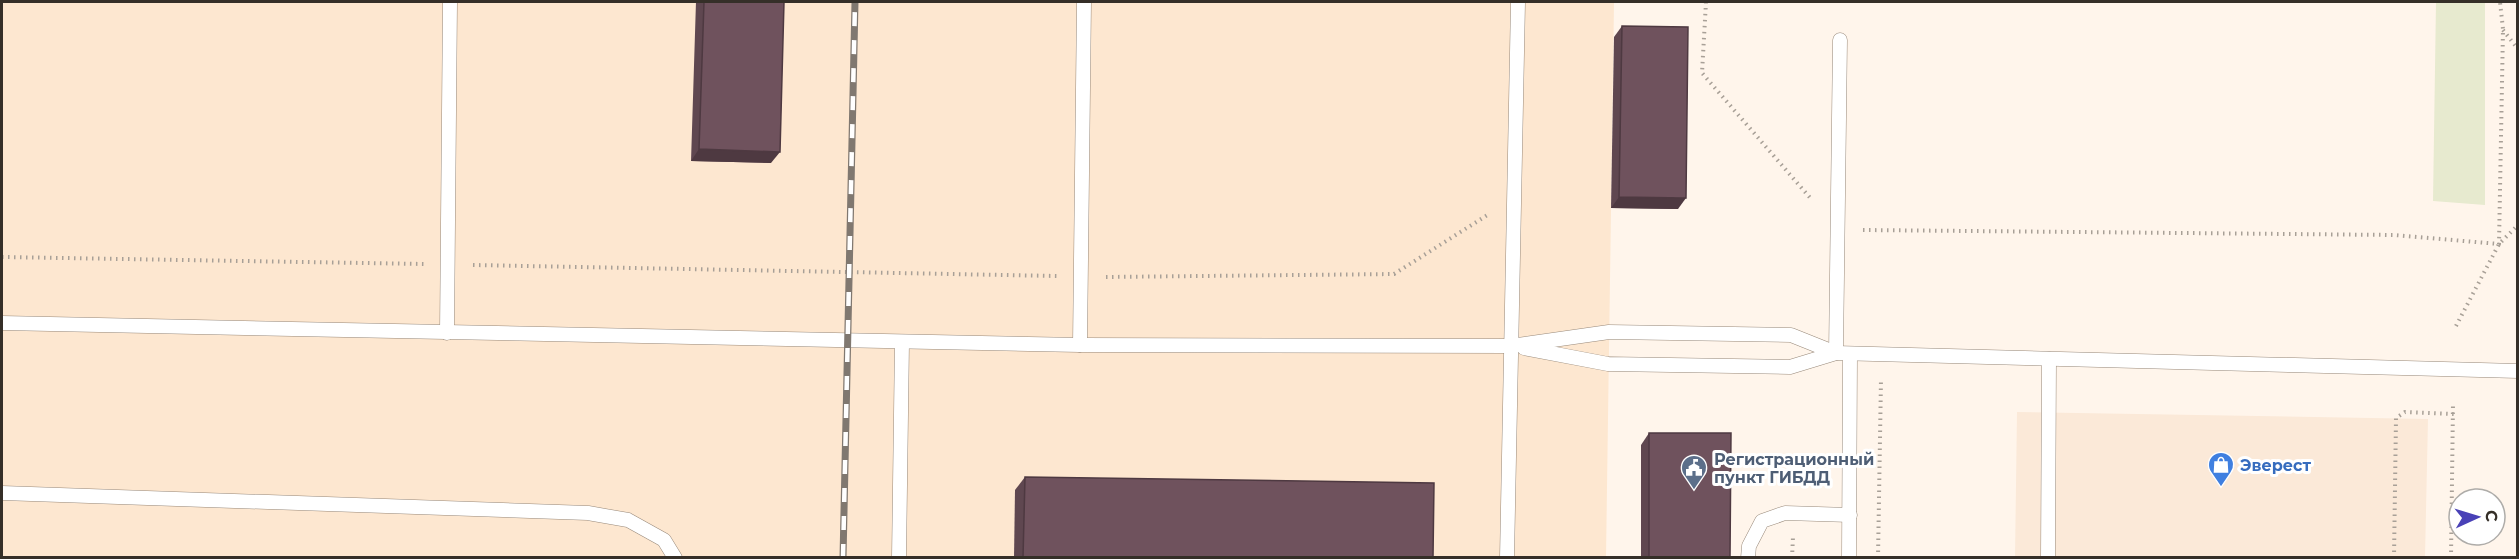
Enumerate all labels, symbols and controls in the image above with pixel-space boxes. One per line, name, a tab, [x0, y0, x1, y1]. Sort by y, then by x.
place label: Регистрационный пункт ГИБДД	[1714, 450, 1874, 487]
shop icon: Эверест	[2206, 450, 2236, 488]
public building icon: Регистрационный пункт ГИБДД	[1679, 453, 1709, 491]
place label: Эверест	[2240, 456, 2312, 475]
north arrow	[2447, 487, 2507, 547]
text: С	[2482, 510, 2501, 523]

